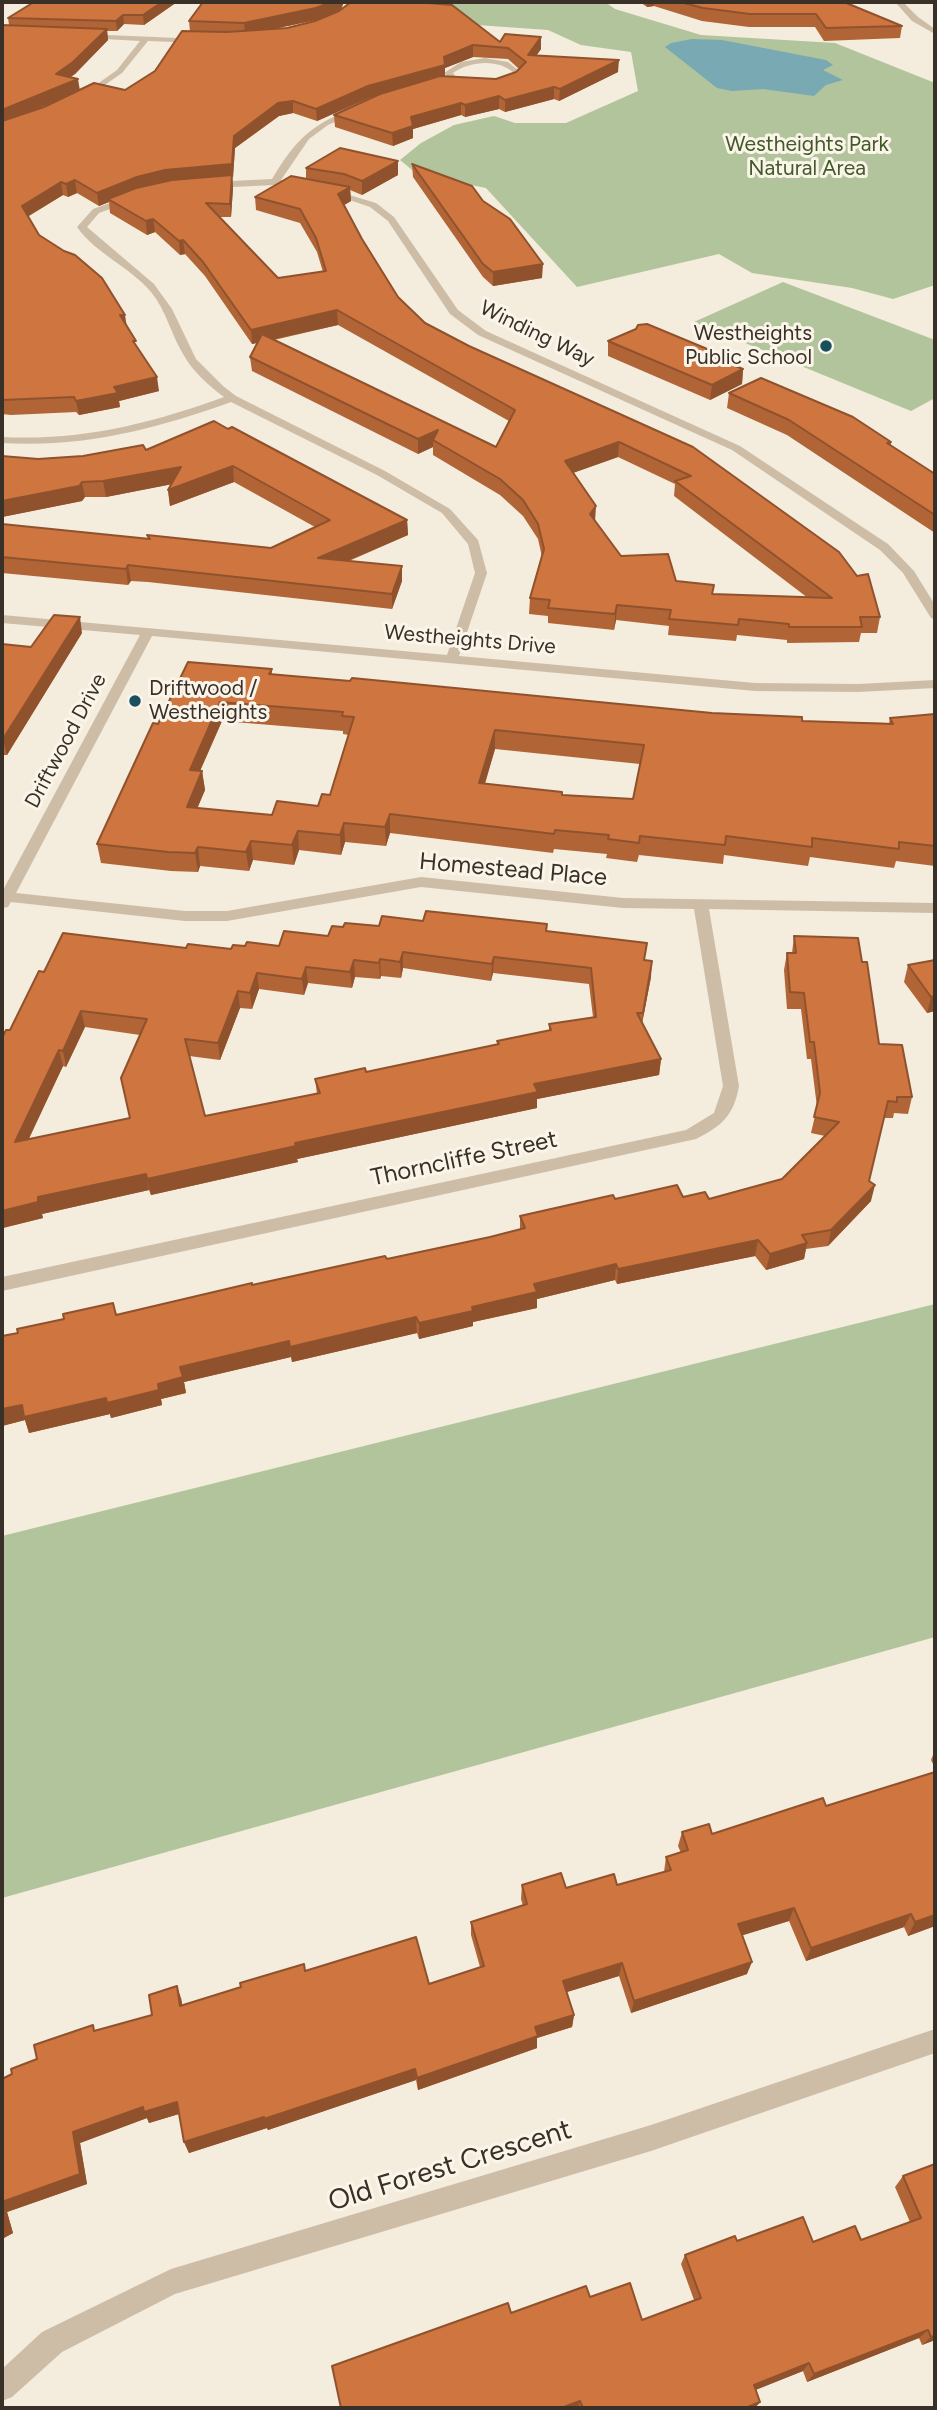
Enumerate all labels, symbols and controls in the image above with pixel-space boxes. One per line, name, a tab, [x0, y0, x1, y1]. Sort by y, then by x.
park label: Westheights Park Natural Area	[725, 132, 889, 182]
street label: Winding Way	[476, 295, 598, 373]
place label: Westheights Public School	[685, 321, 812, 371]
marker: Westheights Public School	[818, 338, 834, 354]
street label: Westheights Drive	[383, 620, 557, 660]
street label: Driftwood Drive	[20, 669, 112, 813]
place label: Driftwood / Westheights	[149, 676, 267, 726]
marker: Driftwood / Westheights	[127, 693, 143, 709]
street label: Homestead Place	[418, 847, 608, 893]
street label: Thorncliffe Street	[368, 1125, 560, 1193]
street label: Old Forest Crescent	[324, 2113, 576, 2219]

